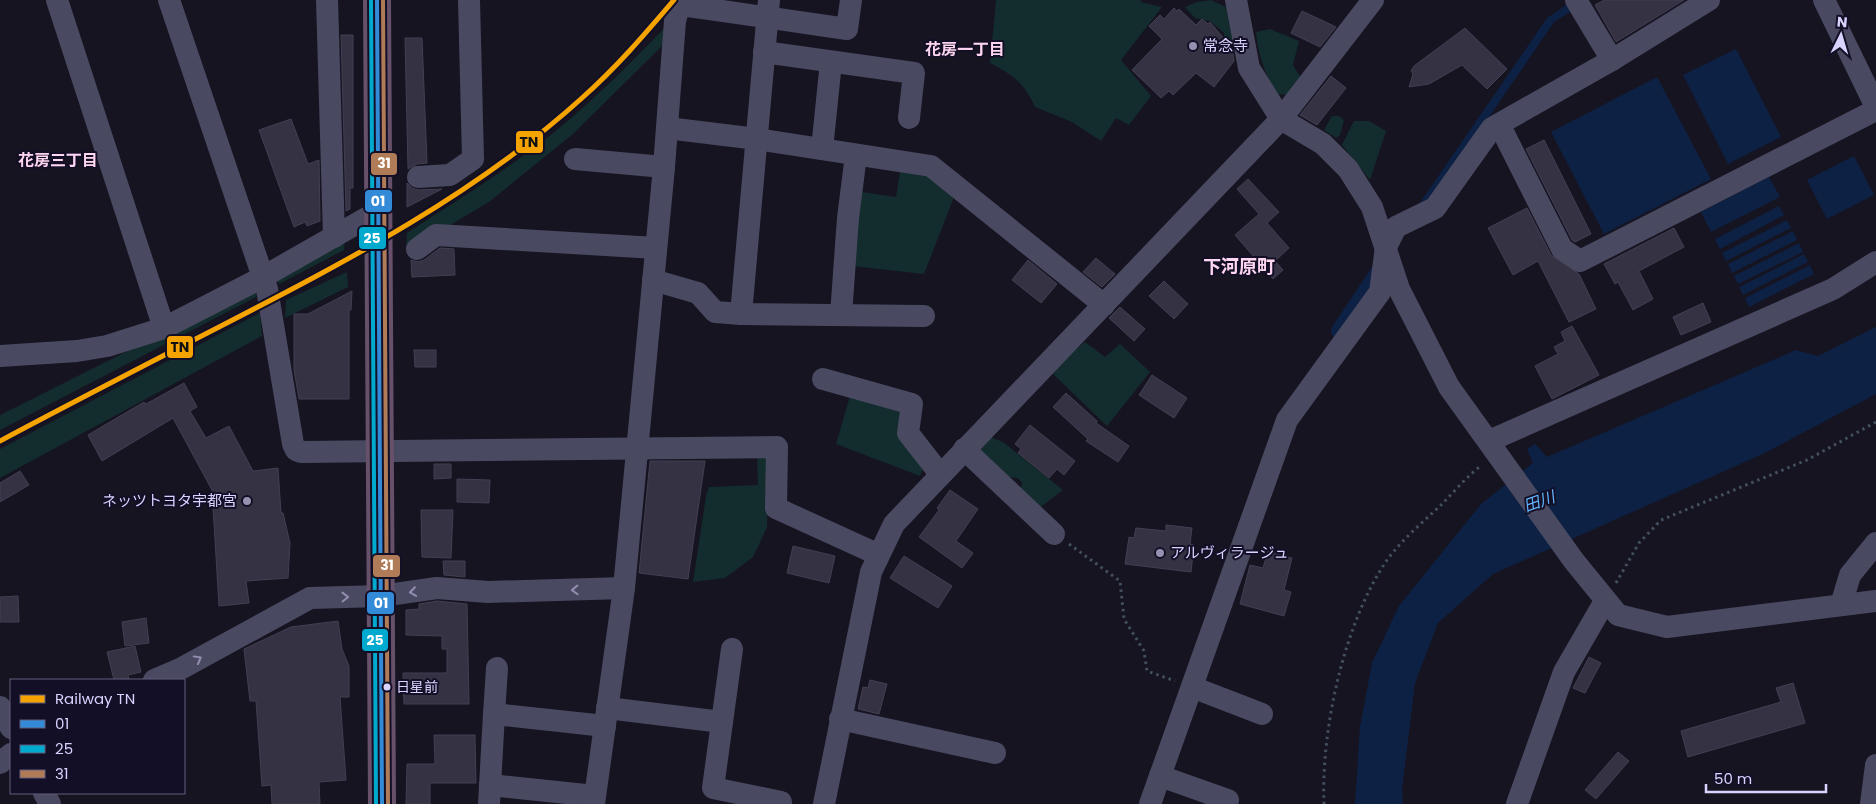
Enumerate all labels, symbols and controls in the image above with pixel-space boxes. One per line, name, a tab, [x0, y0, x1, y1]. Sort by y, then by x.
north arrow	[1816, 10, 1866, 60]
text: N	[1836, 12, 1848, 32]
place label: 常念寺	[1203, 35, 1248, 56]
district label: 花房一丁目	[925, 38, 1005, 61]
marker: 常念寺	[1187, 40, 1199, 52]
line badge: TN	[515, 130, 544, 154]
text: TN	[520, 132, 538, 152]
district label: 花房三丁目	[18, 149, 98, 172]
line badge: 31	[370, 152, 398, 176]
text: 31	[377, 153, 391, 173]
line badge: 01	[364, 189, 393, 213]
text: 01	[371, 191, 385, 211]
line badge: 25	[358, 226, 387, 250]
text: 25	[363, 228, 381, 248]
district label: 下河原町	[1203, 254, 1275, 279]
line badge: TN	[166, 335, 194, 359]
text: TN	[171, 337, 189, 357]
water label: 田川	[1520, 485, 1560, 518]
place label: ネッツトヨタ宇都宮	[102, 490, 237, 511]
marker: ネッツトヨタ宇都宮	[241, 495, 253, 507]
place label: アルヴィラージュ	[1170, 542, 1289, 563]
marker: アルヴィラージュ	[1154, 547, 1166, 559]
line badge: 31	[372, 554, 401, 578]
text: 31	[380, 555, 394, 575]
one-way arrow	[571, 585, 578, 595]
one-way arrow	[409, 587, 417, 597]
line badge: 01	[366, 591, 395, 615]
one-way arrow	[342, 592, 349, 602]
text: 01	[374, 593, 388, 613]
line badge: 25	[361, 628, 389, 652]
text: 25	[366, 630, 384, 650]
one-way arrow	[193, 656, 202, 666]
place label: 日星前	[396, 677, 438, 697]
legend	[10, 679, 185, 794]
marker: 日星前	[382, 682, 392, 692]
text: Railway TN	[55, 688, 135, 709]
text: 01	[55, 713, 69, 734]
text: 25	[55, 738, 73, 759]
scale bar	[1706, 762, 1826, 794]
text: 31	[55, 763, 69, 784]
text: 50 m	[1714, 768, 1752, 789]

